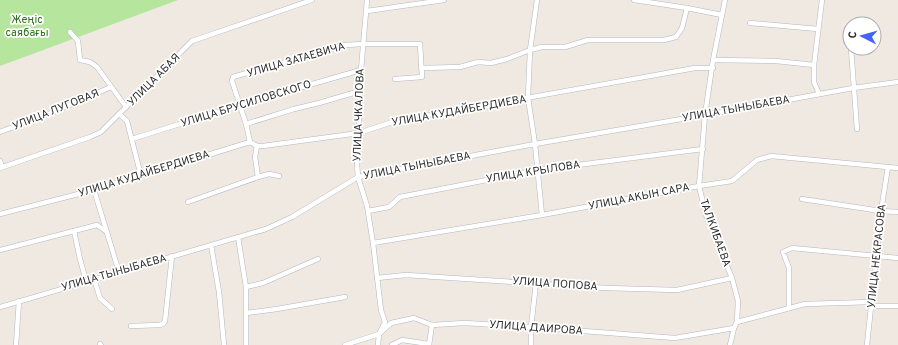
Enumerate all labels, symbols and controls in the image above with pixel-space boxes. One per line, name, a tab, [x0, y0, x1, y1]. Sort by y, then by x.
park label: Жеңіс саябағы	[5, 13, 49, 40]
north arrow	[842, 16, 882, 56]
text: С	[846, 31, 860, 39]
street label: УЛИЦА ЗАТАЕВИЧА	[245, 39, 347, 81]
street label: УЛИЦА АБАЯ	[125, 51, 183, 109]
street label: УЛИЦА ЧКАЛОВА	[350, 68, 368, 162]
street label: УЛИЦА БРУСИЛОВСКОГО	[179, 77, 313, 131]
street label: УЛИЦА ЛУГОВАЯ	[11, 86, 101, 134]
street label: УЛИЦА КУДАЙБЕРДИЕВА	[390, 91, 527, 130]
street label: УЛИЦА ТЫНЫБАЕВА	[681, 93, 791, 125]
street label: УЛИЦА КУДАЙБЕРДИЕВА	[76, 146, 211, 201]
street label: УЛИЦА ТЫНЫБАЕВА	[362, 149, 472, 183]
street label: УЛИЦА КРЫЛОВА	[485, 158, 581, 186]
street label: УЛИЦА АКЫН САРА	[587, 180, 691, 214]
street label: ТАЛКИБАЕВА	[696, 197, 734, 269]
street label: УЛИЦА НЕКРАСОВА	[865, 203, 889, 309]
street label: УЛИЦА ТЫНЫБАЕВА	[60, 251, 168, 295]
street label: УЛИЦА ПОПОВА	[512, 274, 598, 294]
street label: УЛИЦА ДАИРОВА	[489, 318, 583, 338]

